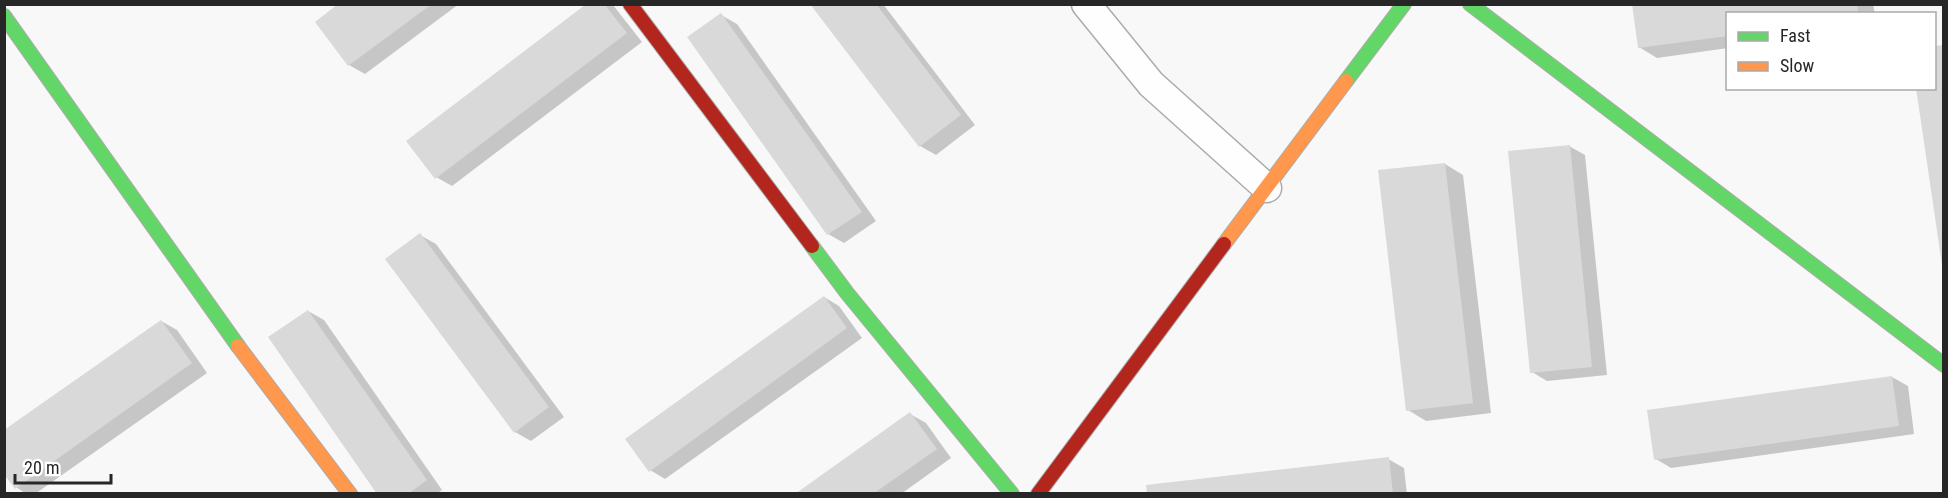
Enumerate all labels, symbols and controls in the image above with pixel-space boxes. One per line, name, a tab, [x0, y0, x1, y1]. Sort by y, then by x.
legend	[1726, 12, 1936, 90]
text: Fast	[1780, 25, 1811, 46]
text: Slow	[1780, 55, 1815, 76]
scale bar	[15, 447, 111, 485]
text: 20 m	[24, 457, 59, 478]

